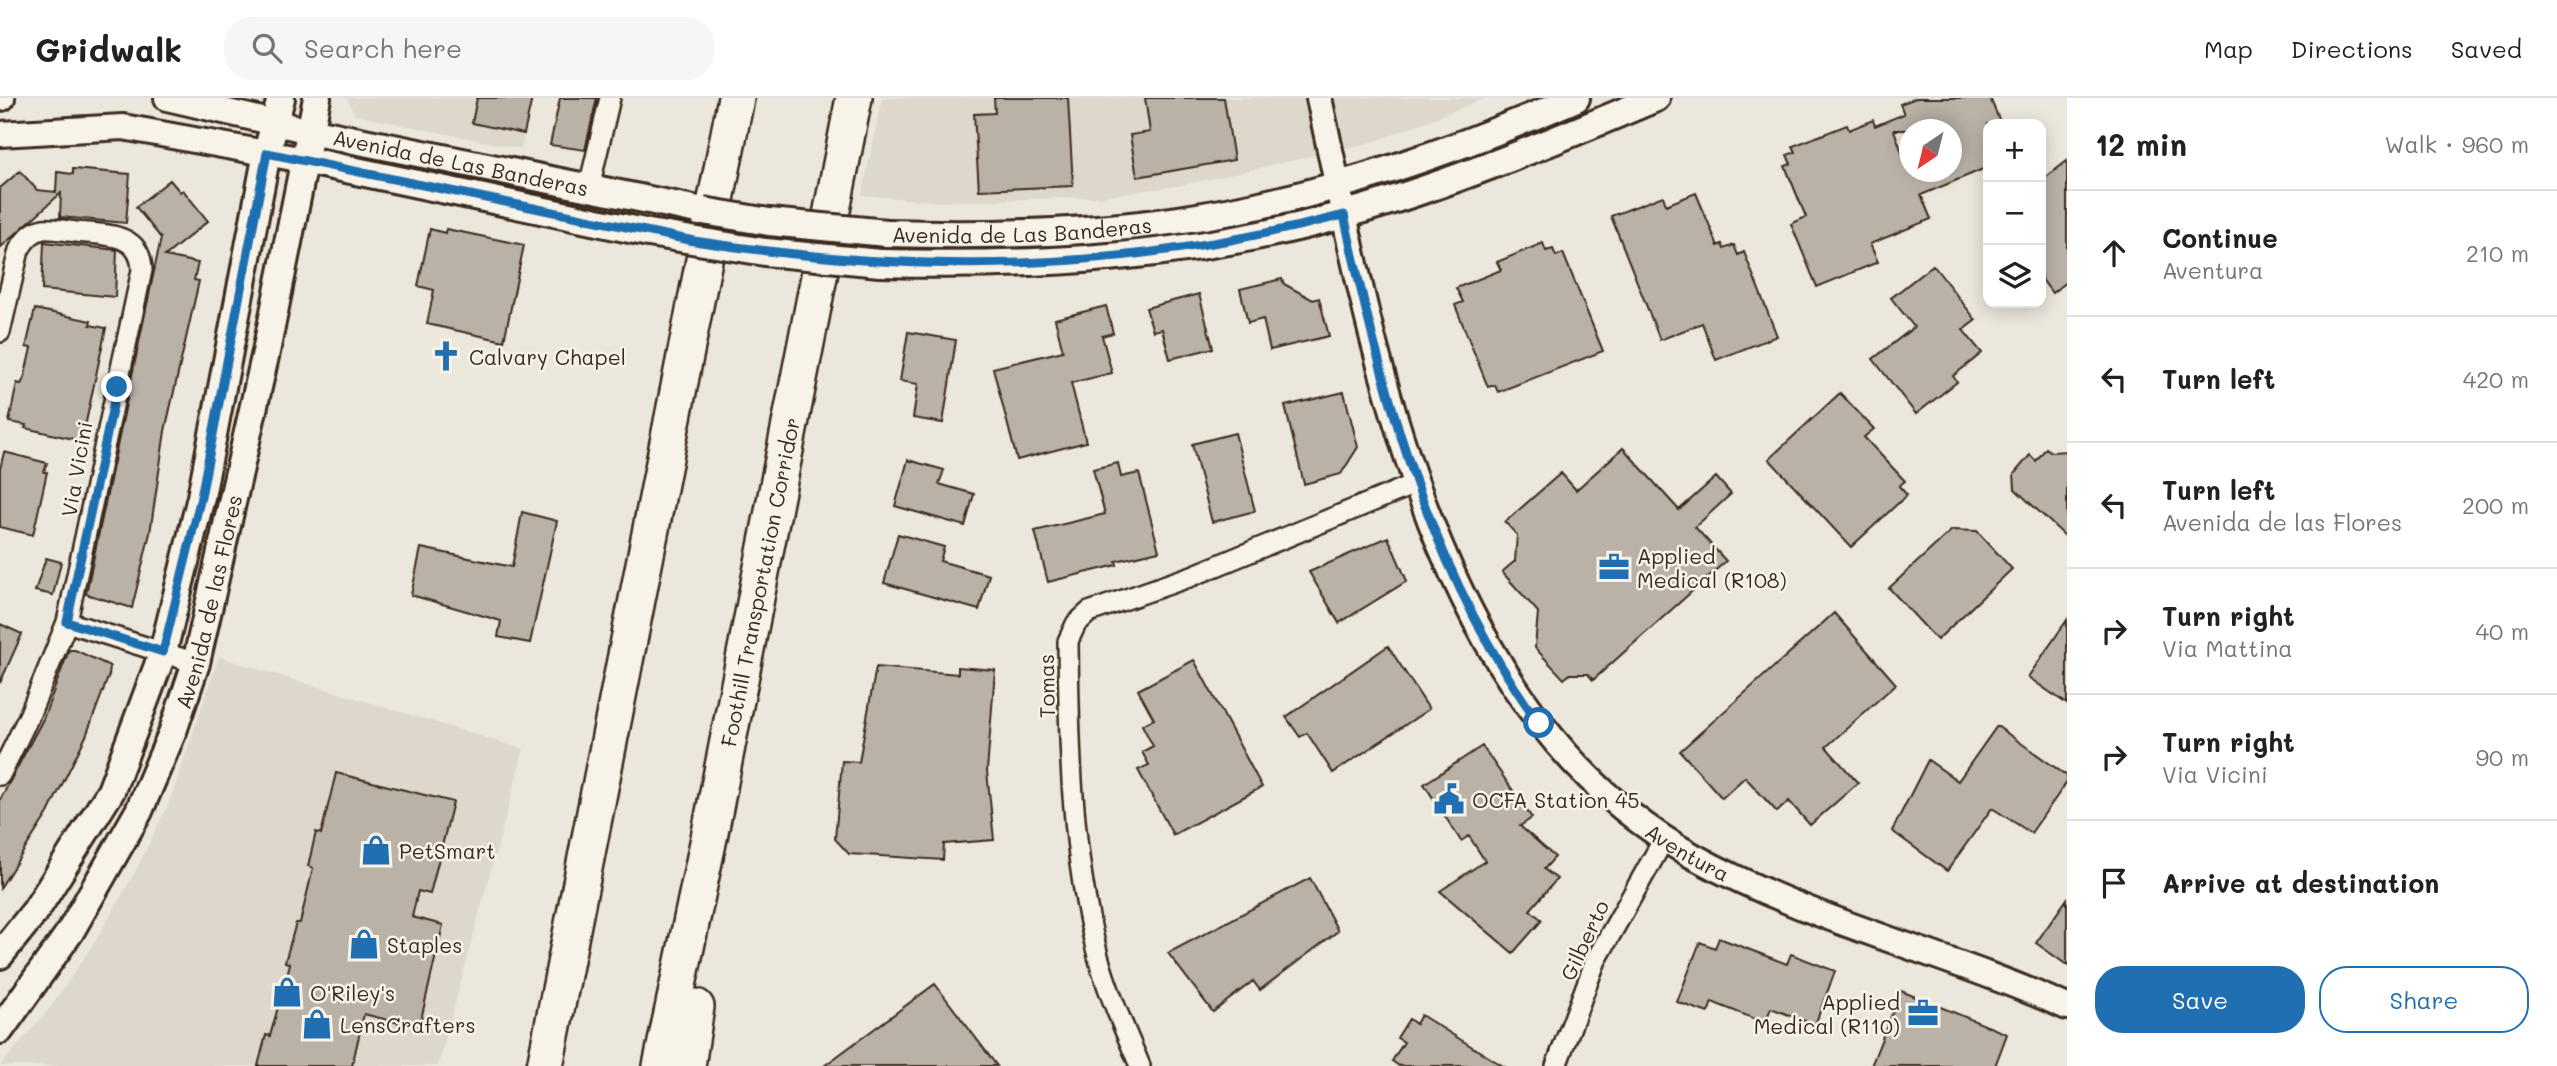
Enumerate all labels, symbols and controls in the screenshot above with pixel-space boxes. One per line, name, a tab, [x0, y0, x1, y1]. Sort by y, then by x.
search box	[224, 17, 714, 80]
text: Gridwalk	[35, 27, 182, 70]
icon: search	[248, 29, 286, 67]
text: Search here	[304, 31, 462, 65]
text: Map	[2204, 33, 2253, 64]
text: Directions	[2291, 33, 2413, 64]
text: Saved	[2451, 33, 2522, 64]
north arrow	[1899, 119, 1962, 182]
map controls	[1983, 119, 2046, 308]
button: +	[1983, 119, 2046, 182]
street label: Avenida de Las Banderas	[331, 123, 591, 201]
text: 12 min	[2095, 124, 2187, 164]
text: Walk · 960 m	[2384, 129, 2529, 159]
button: −	[1983, 182, 2046, 245]
street label: Avenida de Las Banderas	[892, 210, 1153, 248]
text: Continue	[2162, 221, 2278, 255]
icon: ahead	[2095, 234, 2133, 272]
text: 210 m	[2466, 238, 2529, 268]
button: layers	[1983, 245, 2046, 308]
text: Aventura	[2162, 255, 2263, 285]
church icon: Calvary Chapel	[429, 339, 463, 373]
place label: Calvary Chapel	[469, 343, 626, 370]
icon: left	[2095, 360, 2133, 398]
text: Turn left	[2162, 362, 2275, 396]
text: 420 m	[2463, 364, 2529, 394]
route end	[101, 371, 132, 402]
street label: Foothill Transportation Corridor	[714, 415, 805, 749]
street label: Via Vicini	[54, 419, 98, 519]
text: Turn left	[2162, 473, 2275, 507]
icon: left	[2095, 486, 2133, 524]
text: 200 m	[2462, 490, 2529, 520]
street label: Avenida de las Flores	[168, 492, 247, 712]
text: Avenida de las Flores	[2162, 507, 2402, 537]
place label: Applied Medical (R108)	[1637, 542, 1787, 593]
office icon: Applied Medical (R108)	[1597, 550, 1631, 584]
text: Turn right	[2162, 599, 2295, 633]
icon: right	[2095, 612, 2133, 650]
text: 40 m	[2476, 616, 2529, 646]
text: Via Mattina	[2162, 633, 2293, 663]
street label: Tomas	[1032, 654, 1060, 718]
route start	[1523, 707, 1554, 738]
text: Turn right	[2162, 725, 2295, 759]
icon: right	[2095, 738, 2133, 776]
text: 90 m	[2476, 742, 2529, 772]
text: Via Vicini	[2162, 759, 2268, 789]
public building icon: OCFA Station 45	[1432, 782, 1466, 816]
place label: OCFA Station 45	[1472, 786, 1639, 813]
street label: Aventura	[1641, 817, 1734, 886]
shop icon: PetSmart	[359, 833, 393, 867]
place label: PetSmart	[399, 837, 496, 864]
icon: arrive	[2095, 864, 2133, 902]
text: Arrive at destination	[2162, 866, 2439, 900]
street label: Gilberto	[1554, 895, 1614, 985]
shop icon: Staples	[347, 927, 381, 961]
place label: Staples	[387, 931, 463, 958]
button: Save	[2095, 966, 2305, 1033]
button: Share	[2319, 966, 2529, 1033]
shop icon: O'Riley's	[270, 975, 304, 1009]
place label: O'Riley's	[310, 979, 395, 1006]
place label: Applied Medical (R110)	[1754, 988, 1900, 1039]
office icon: Applied Medical (R110)	[1906, 996, 1940, 1030]
shop icon: LensCrafters	[300, 1007, 334, 1041]
place label: LensCrafters	[340, 1011, 476, 1038]

